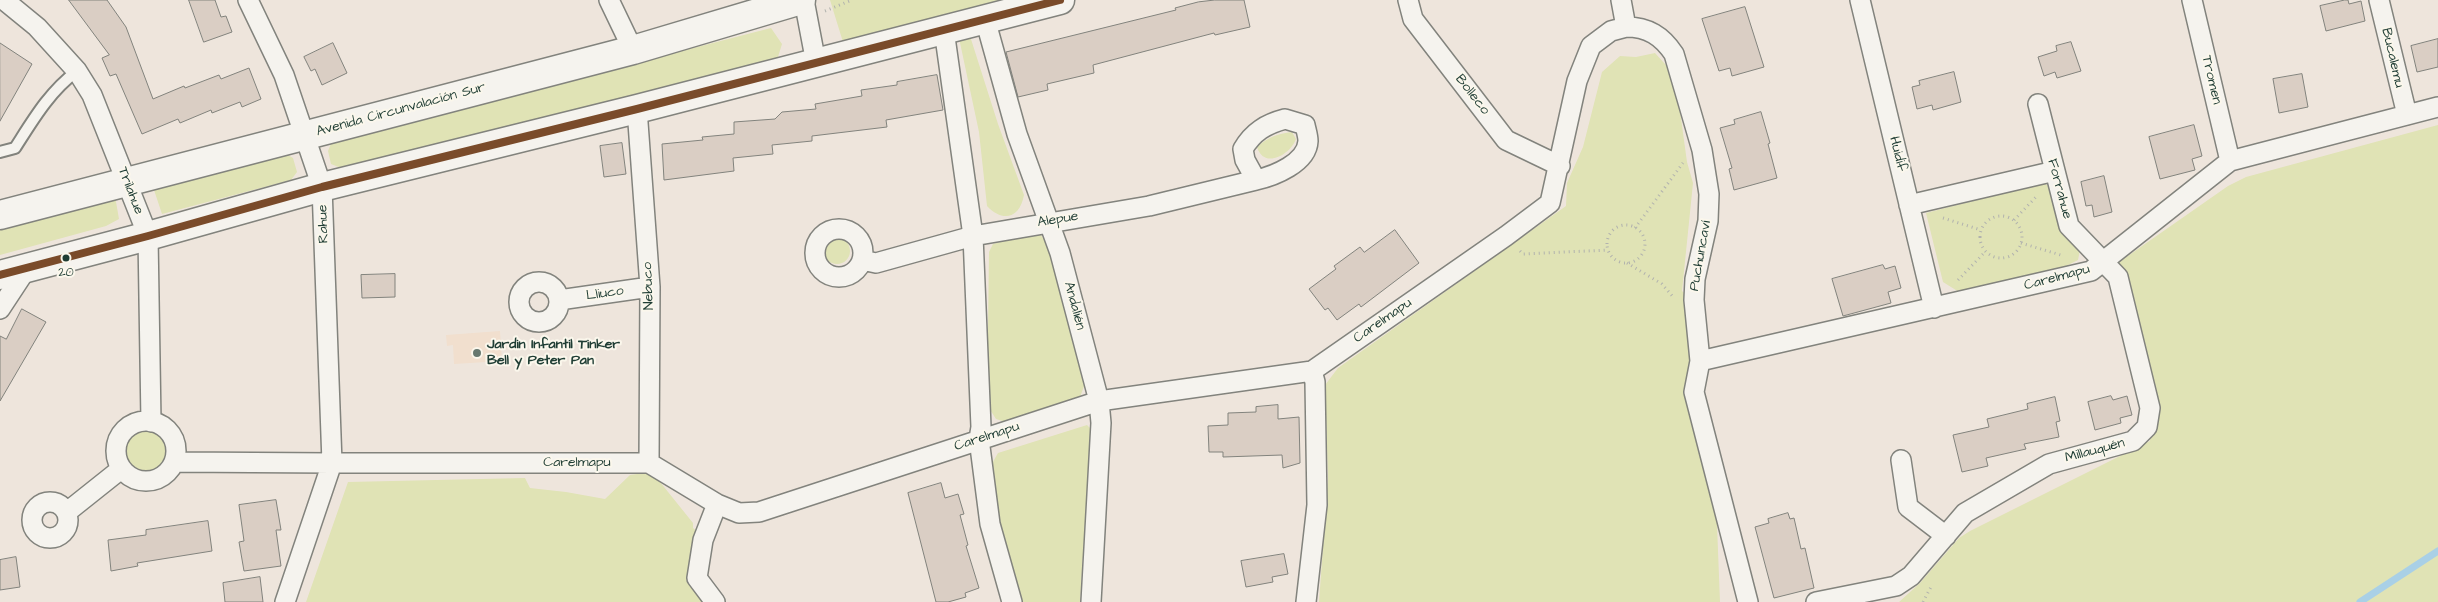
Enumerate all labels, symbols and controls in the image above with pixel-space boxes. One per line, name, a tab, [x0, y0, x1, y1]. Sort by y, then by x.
street label: Bucalemu	[2377, 26, 2407, 90]
street label: Tromen	[2197, 54, 2225, 106]
street label: Bolleco	[1451, 71, 1493, 119]
street label: Avenida Circunvalación Sur	[315, 79, 487, 141]
street label: Huidif	[1885, 135, 1909, 173]
street label: Forrahue	[2043, 157, 2075, 221]
street label: Trilahue	[113, 165, 147, 217]
street label: Rahue	[315, 204, 333, 244]
street label: Alepue	[1036, 208, 1080, 232]
street label: Puchuncaví	[1687, 219, 1715, 293]
marker: 20	[61, 253, 71, 263]
street label: Carelmapu	[2022, 261, 2092, 295]
street label: Nebuco	[640, 262, 658, 310]
place label: 20	[58, 265, 74, 281]
street label: Andalién	[1060, 280, 1088, 332]
street label: Lliuco	[585, 283, 625, 305]
street label: Carelmapu	[1351, 295, 1415, 347]
place label: Jardin Infantil Tinker Bell y Peter Pan	[487, 337, 620, 370]
marker: Jardin Infantil Tinker Bell y Peter Pan	[471, 347, 483, 359]
street label: Carelmapu	[952, 419, 1022, 455]
street label: Millauquén	[2063, 435, 2127, 467]
street label: Carelmapu	[543, 455, 611, 471]

